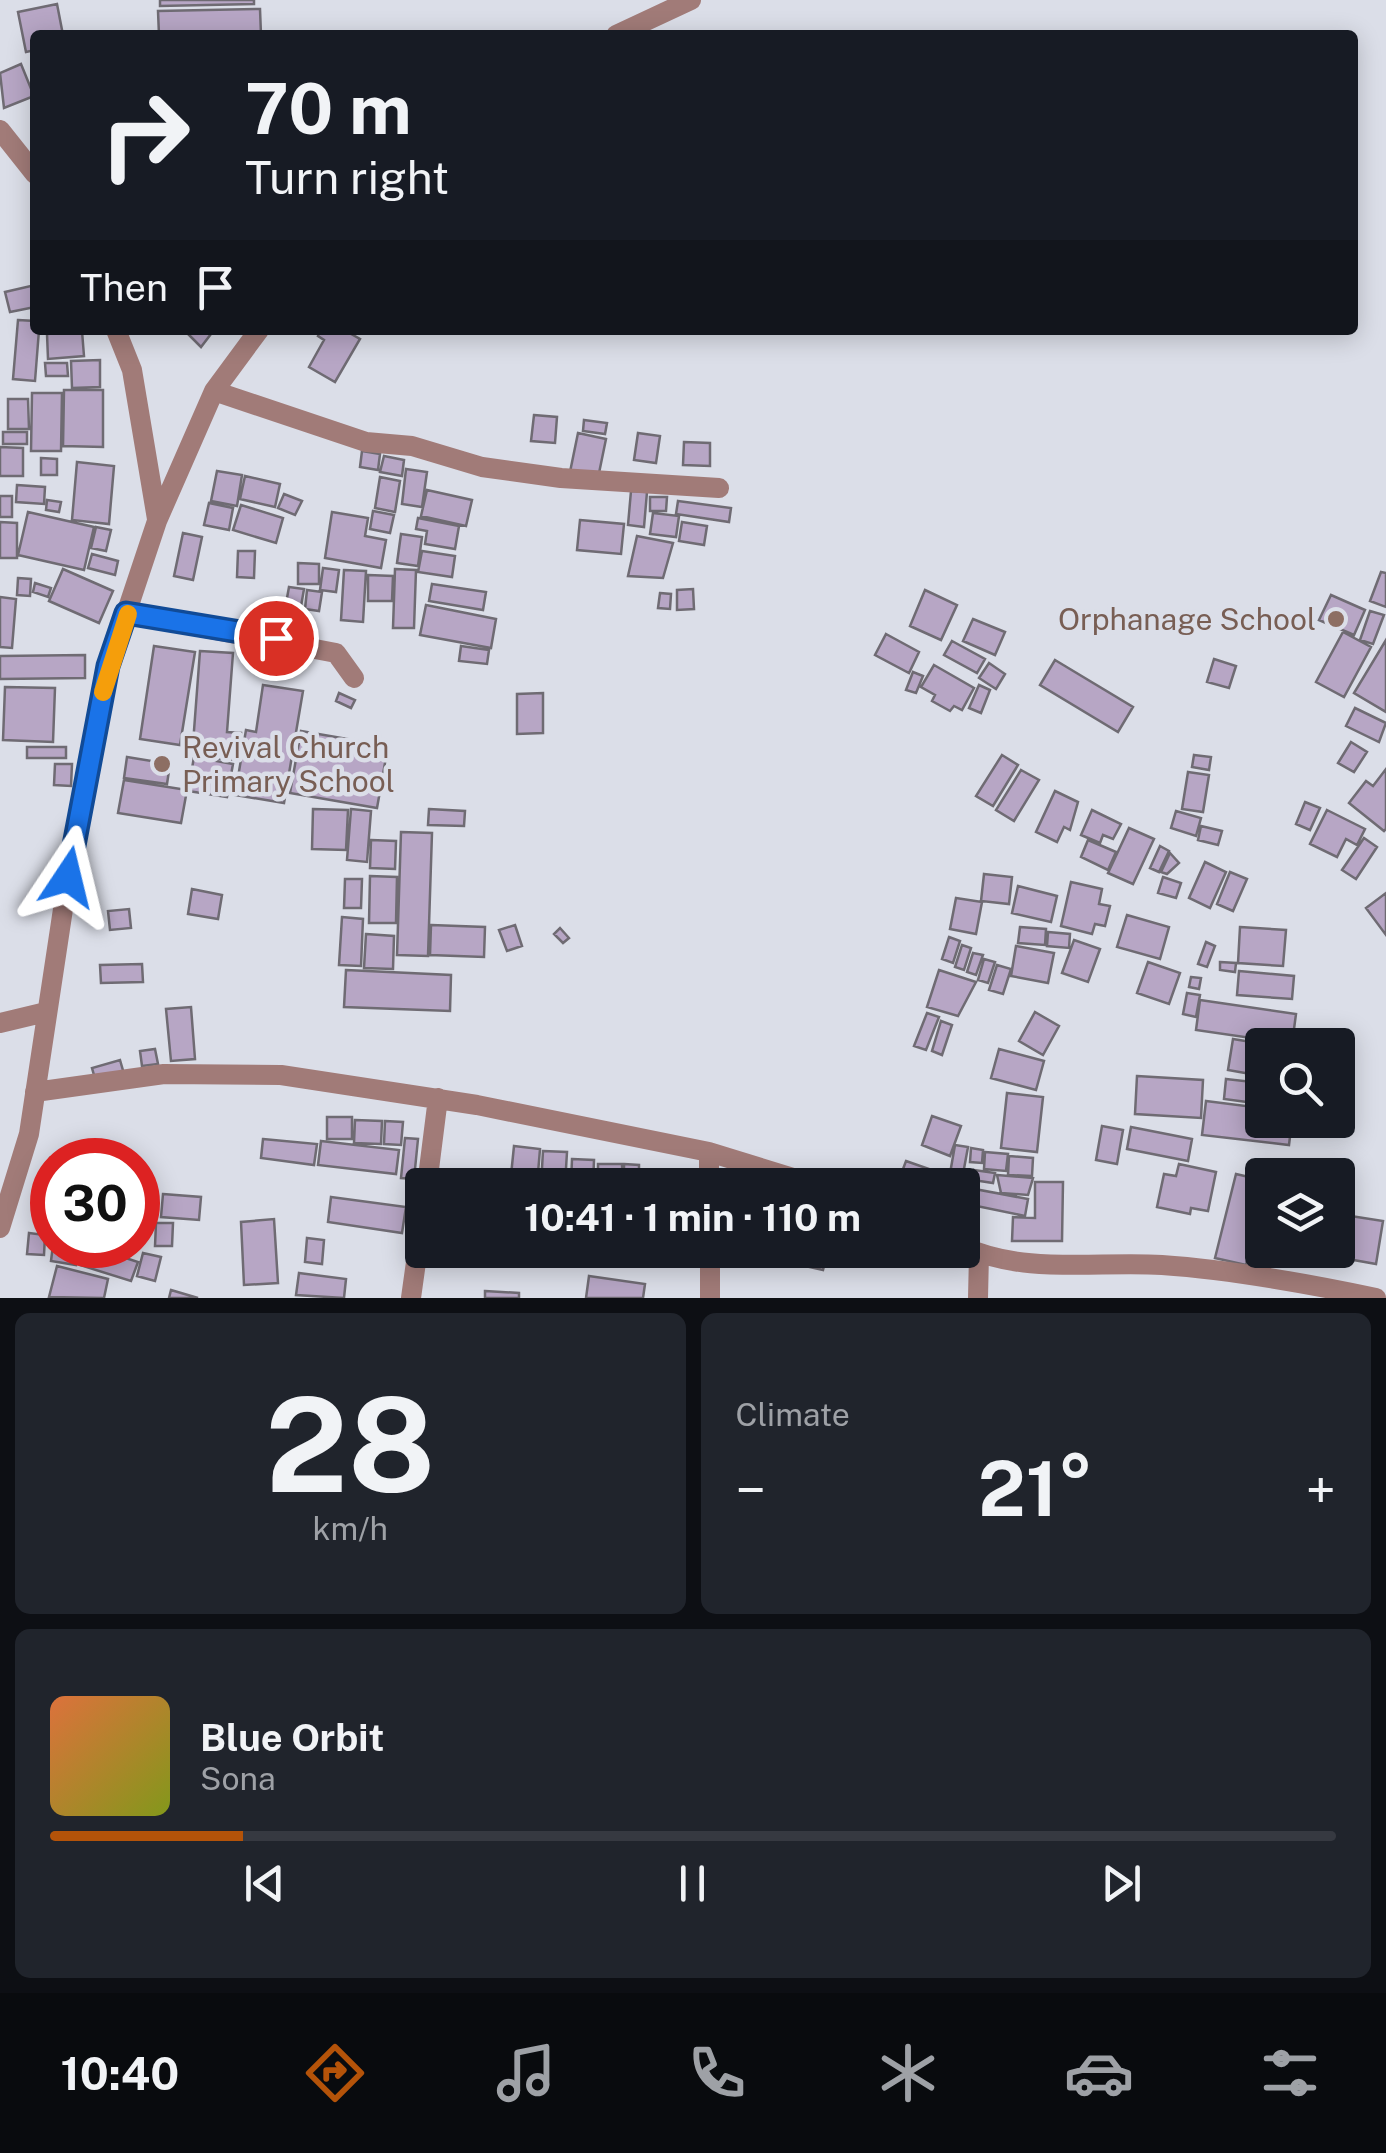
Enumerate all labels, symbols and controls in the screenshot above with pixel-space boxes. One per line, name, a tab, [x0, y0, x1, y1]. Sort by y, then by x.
text: 70 m	[245, 67, 412, 150]
icon: right	[80, 70, 210, 200]
text: Turn right	[245, 151, 449, 204]
icon: arrive	[188, 260, 243, 315]
text: Then	[80, 265, 168, 310]
pin	[234, 596, 319, 681]
place label: Orphanage School	[1058, 601, 1316, 637]
marker: Orphanage School	[1325, 608, 1347, 630]
icon: arrive	[249, 611, 304, 666]
place label: Revival Church Primary School	[182, 729, 395, 799]
marker: Revival Church Primary School	[151, 753, 173, 775]
position arrow	[16, 825, 120, 929]
map controls	[1245, 1028, 1355, 1268]
button: search	[1245, 1028, 1355, 1138]
speed limit sign: 30	[30, 1138, 160, 1268]
button: layers	[1245, 1158, 1355, 1268]
text: 10:41 · 1 min · 110 m	[524, 1195, 861, 1240]
text: 28	[265, 1369, 435, 1521]
text: Climate	[736, 1396, 850, 1433]
text: 21°	[978, 1445, 1093, 1533]
text: −	[736, 1458, 766, 1522]
text: +	[1306, 1458, 1336, 1522]
text: km/h	[313, 1510, 388, 1547]
text: Blue Orbit	[200, 1715, 384, 1760]
text: Sona	[200, 1760, 276, 1797]
icon: previous	[237, 1856, 292, 1911]
icon: pause	[665, 1856, 720, 1911]
icon: next	[1094, 1856, 1149, 1911]
icon: directions	[300, 2038, 370, 2108]
icon: music	[491, 2038, 561, 2108]
icon: phone	[682, 2038, 752, 2108]
icon: climate	[873, 2038, 943, 2108]
icon: car	[1064, 2038, 1134, 2108]
icon: filters	[1255, 2038, 1325, 2108]
text: 10:40	[61, 2047, 179, 2100]

